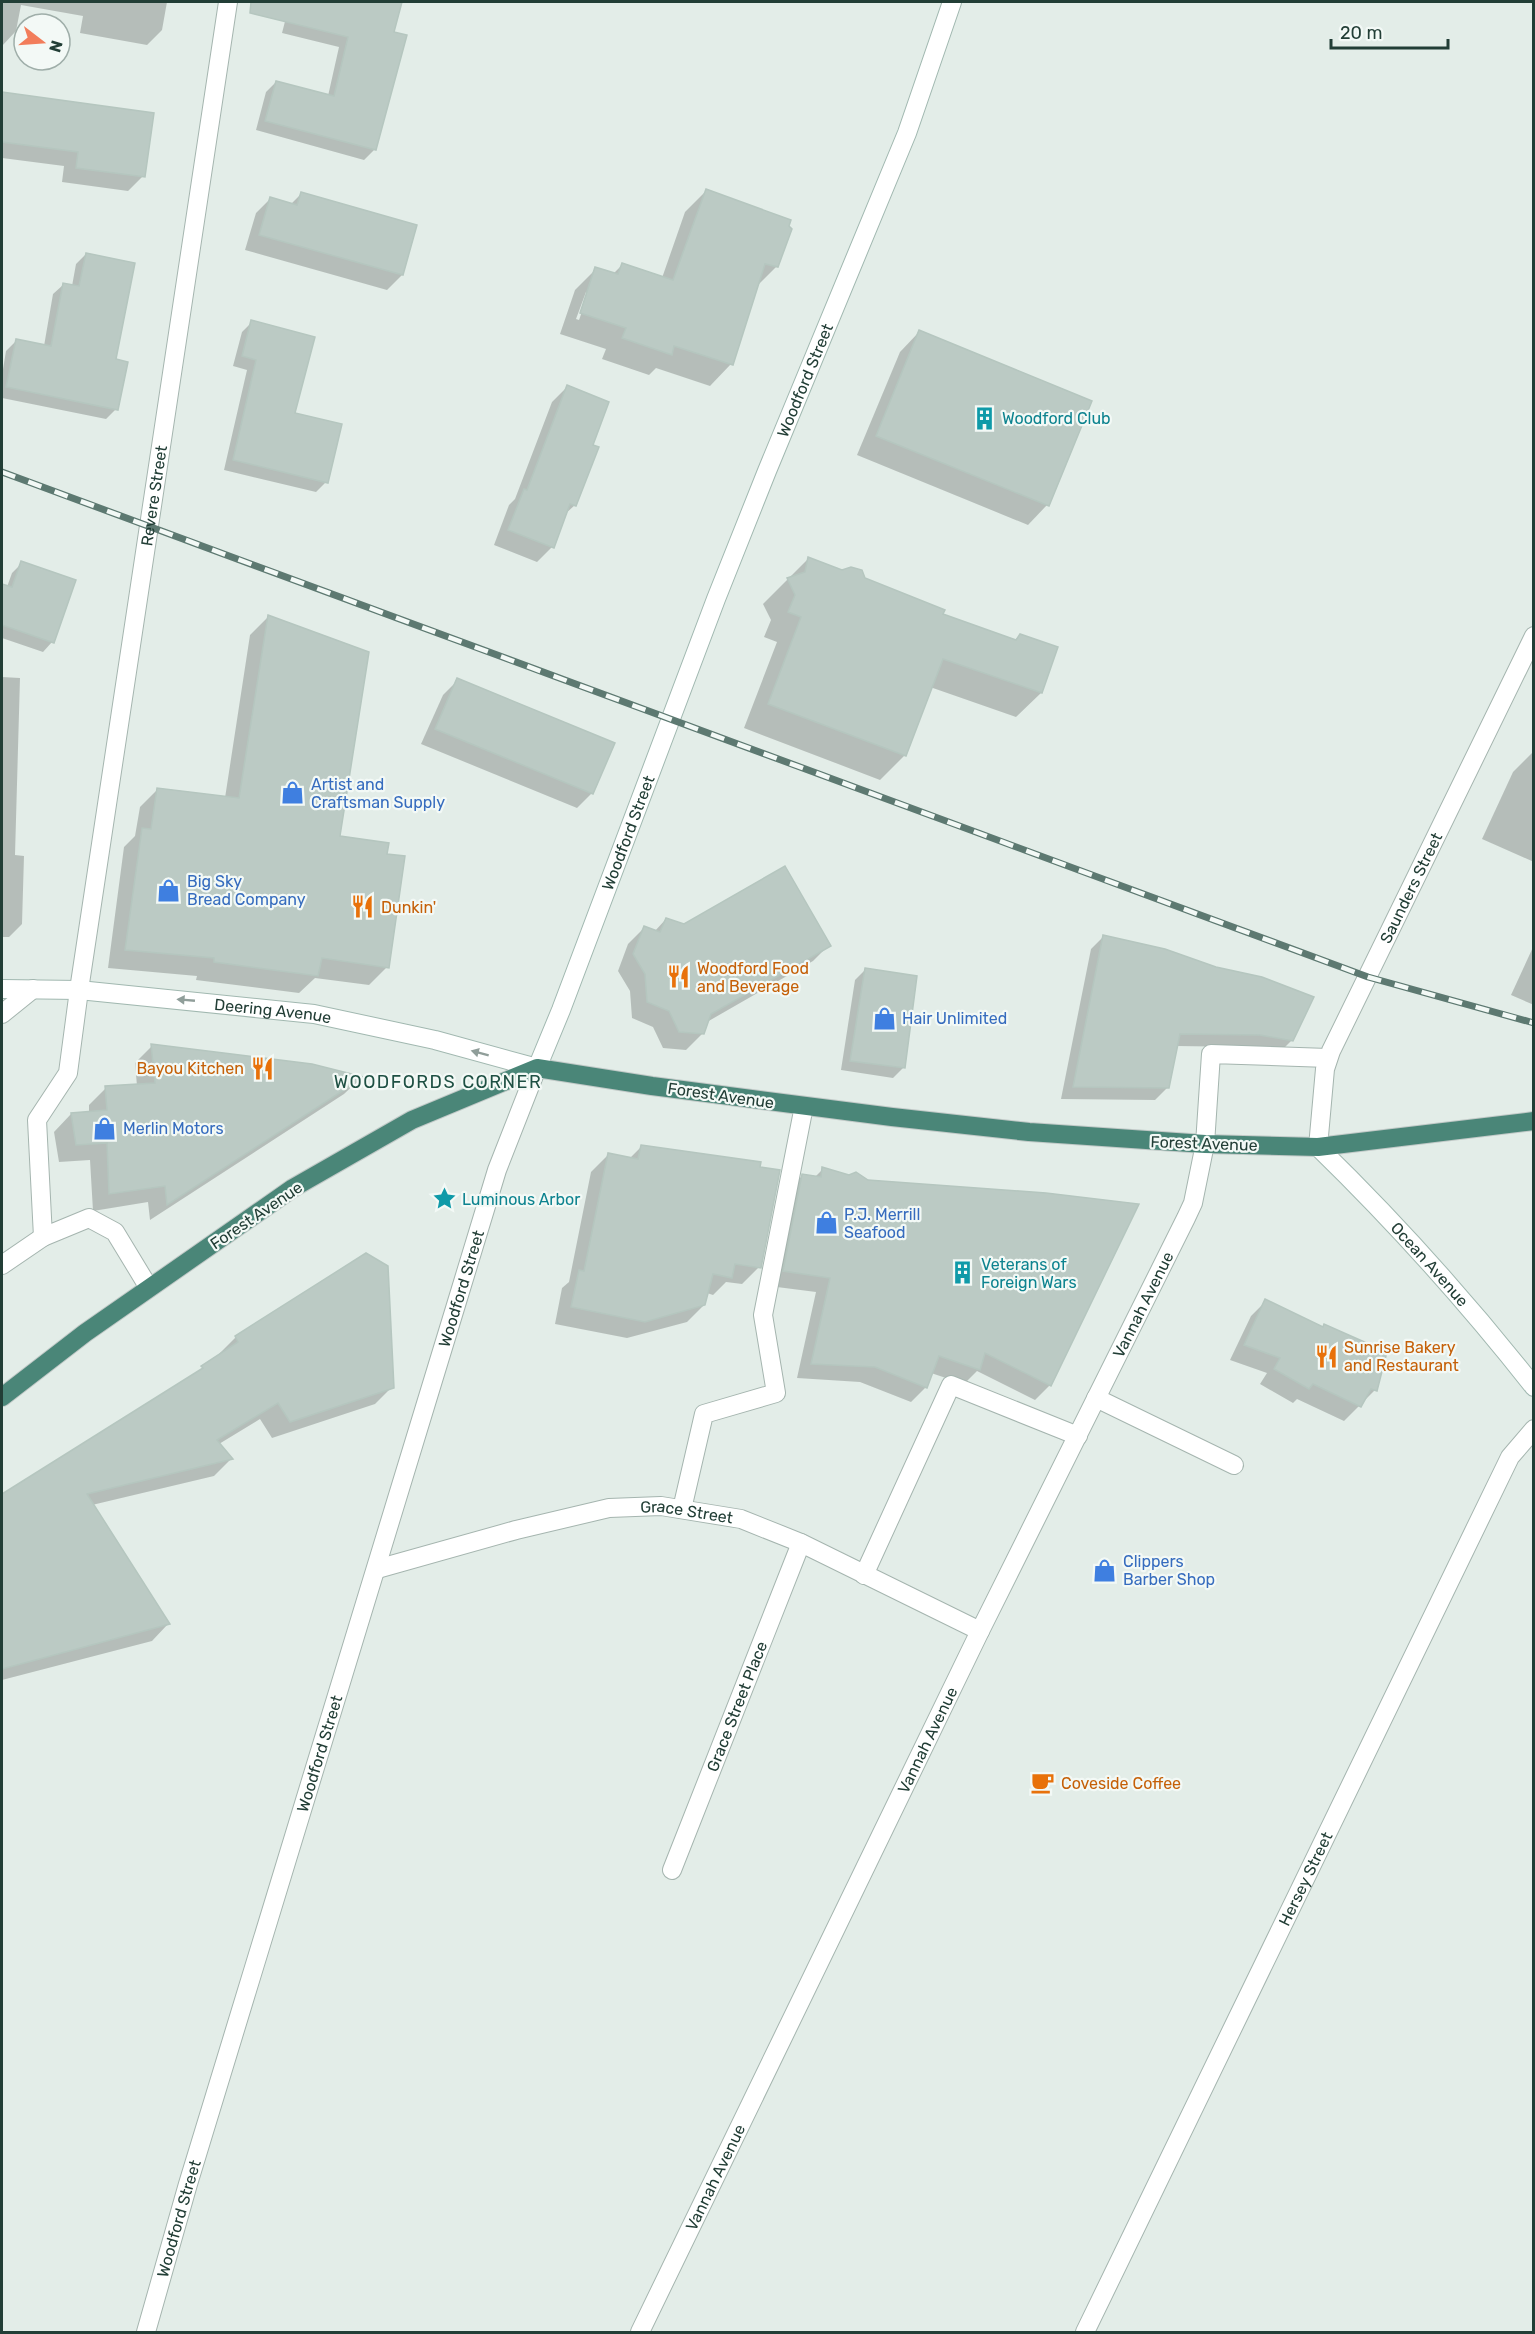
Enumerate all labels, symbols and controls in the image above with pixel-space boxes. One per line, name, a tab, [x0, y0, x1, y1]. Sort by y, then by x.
north arrow	[12, 12, 72, 72]
scale bar	[1331, 12, 1448, 50]
text: 20 m	[1340, 22, 1382, 44]
text: N	[45, 38, 67, 55]
street label: Woodford Street	[773, 321, 837, 440]
building icon: Woodford Club	[971, 405, 997, 431]
place label: Woodford Club	[1002, 409, 1111, 428]
street label: Revere Street	[137, 444, 171, 547]
street label: Woodford Street	[598, 773, 659, 893]
place label: Artist and Craftsman Supply	[311, 775, 445, 812]
shop icon: Artist and Craftsman Supply	[280, 780, 306, 806]
street label: Saunders Street	[1376, 829, 1446, 947]
place label: Big Sky Bread Company	[187, 872, 306, 909]
shop icon: Big Sky Bread Company	[156, 877, 182, 903]
restaurant icon: Dunkin'	[350, 894, 376, 920]
place label: Dunkin'	[381, 898, 436, 917]
place label: Woodford Food and Beverage	[697, 959, 809, 996]
restaurant icon: Woodford Food and Beverage	[666, 964, 692, 990]
one-way arrow	[176, 995, 195, 1005]
street label: Deering Avenue	[213, 995, 333, 1027]
shop icon: Hair Unlimited	[871, 1005, 897, 1031]
place label: Hair Unlimited	[902, 1009, 1007, 1028]
one-way arrow	[471, 1047, 489, 1057]
restaurant icon: Bayou Kitchen	[249, 1055, 275, 1081]
place label: Bayou Kitchen	[136, 1059, 244, 1078]
district label: WOODFORDS CORNER	[334, 1071, 542, 1093]
street label: Forest Avenue	[667, 1079, 775, 1112]
shop icon: Merlin Motors	[92, 1115, 118, 1141]
place label: Merlin Motors	[123, 1119, 224, 1138]
street label: Forest Avenue	[1150, 1132, 1258, 1155]
street label: Forest Avenue	[207, 1178, 306, 1253]
place icon: Luminous Arbor	[431, 1186, 457, 1212]
place label: Luminous Arbor	[462, 1190, 580, 1209]
place label: P.J. Merrill Seafood	[844, 1205, 920, 1242]
shop icon: P.J. Merrill Seafood	[813, 1210, 839, 1236]
street label: Ocean Avenue	[1387, 1218, 1472, 1310]
street label: Woodford Street	[435, 1228, 488, 1349]
street label: Vannah Avenue	[1109, 1249, 1178, 1361]
place label: Veterans of Foreign Wars	[981, 1255, 1077, 1292]
building icon: Veterans of Foreign Wars	[950, 1260, 976, 1286]
place label: Sunrise Bakery and Restaurant	[1344, 1338, 1459, 1375]
restaurant icon: Sunrise Bakery and Restaurant	[1313, 1343, 1339, 1369]
street label: Grace Street	[640, 1496, 734, 1528]
place label: Clippers Barber Shop	[1123, 1552, 1215, 1589]
shop icon: Clippers Barber Shop	[1092, 1557, 1118, 1583]
street label: Grace Street Place	[703, 1639, 771, 1774]
street label: Vannah Avenue	[894, 1684, 961, 1797]
street label: Woodford Street	[293, 1693, 347, 1814]
cafe icon: Coveside Coffee	[1030, 1770, 1056, 1796]
place label: Coveside Coffee	[1061, 1774, 1181, 1793]
street label: Hersey Street	[1275, 1829, 1336, 1929]
street label: Vannah Avenue	[682, 2121, 749, 2234]
street label: Woodford Street	[153, 2158, 205, 2280]

